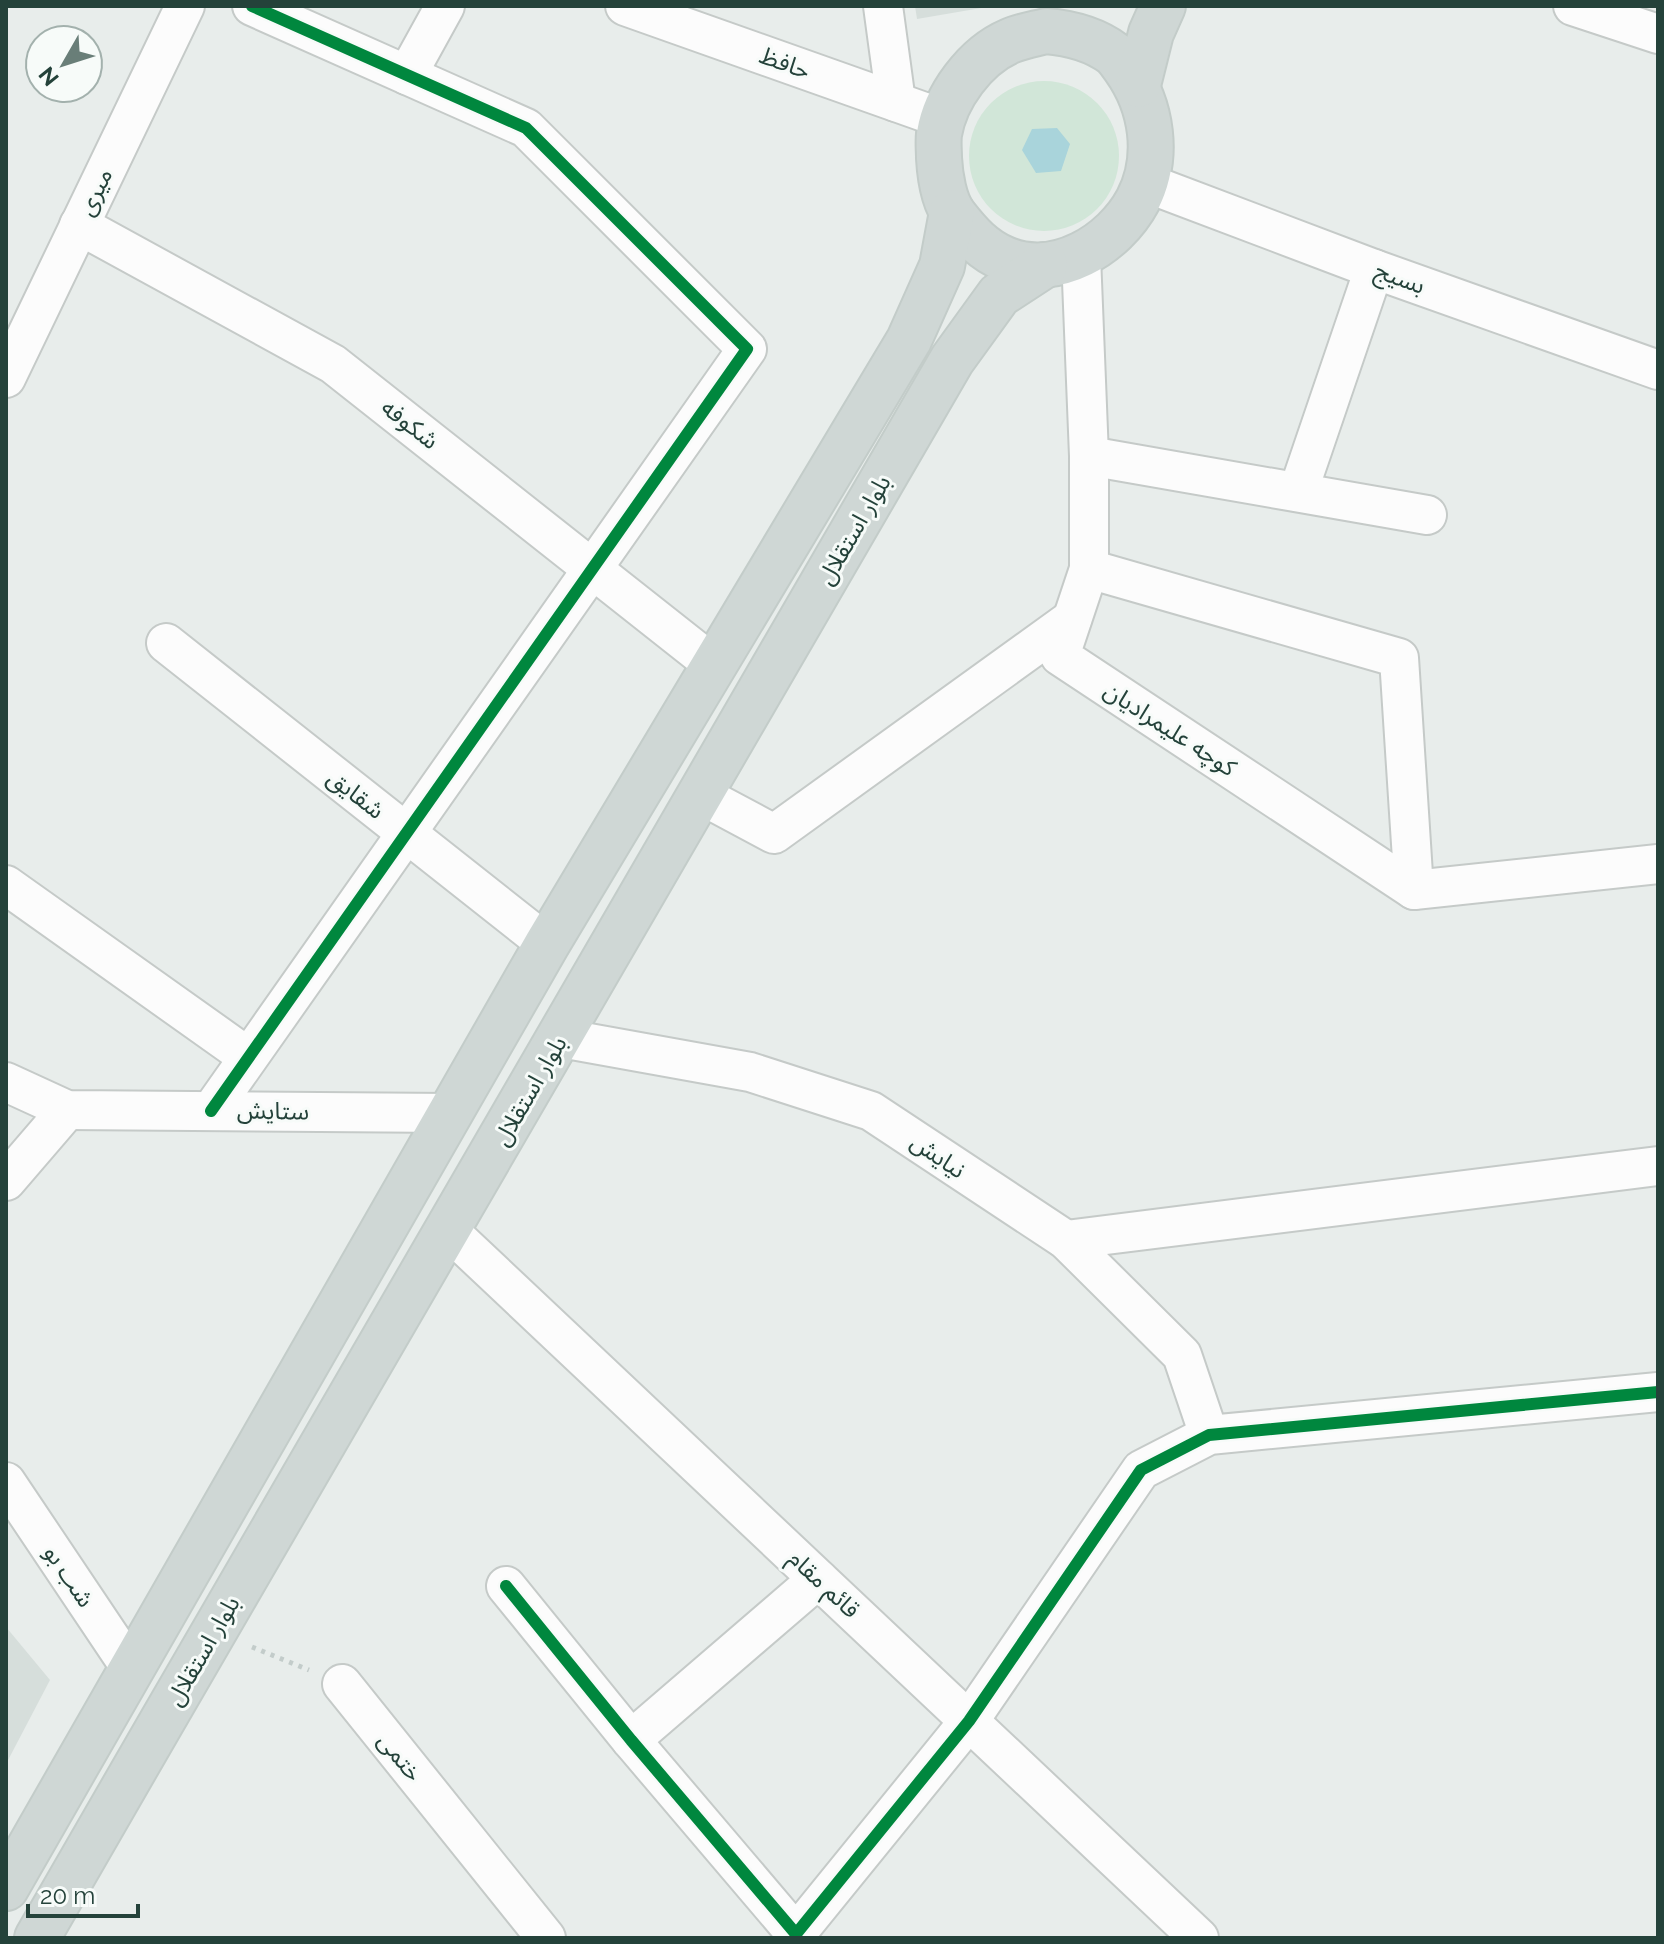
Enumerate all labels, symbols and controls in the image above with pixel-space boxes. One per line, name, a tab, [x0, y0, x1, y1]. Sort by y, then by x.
north arrow	[24, 24, 104, 104]
street label: حافظ	[756, 40, 814, 85]
text: N	[33, 62, 64, 91]
street label: میری	[71, 163, 118, 220]
street label: بسیج	[1370, 255, 1429, 303]
street label: شکوفه	[376, 392, 445, 455]
street label: بلوار استقلال	[810, 470, 897, 590]
street label: کوچه علیمرادیان	[1098, 675, 1243, 784]
street label: شقایق	[321, 762, 391, 826]
street label: بلوار استقلال	[486, 1031, 573, 1151]
street label: ستایش	[237, 1095, 309, 1126]
street label: نیایش	[905, 1127, 971, 1184]
street label: شب بو	[38, 1539, 101, 1612]
street label: قائم مقام	[780, 1543, 866, 1627]
street label: بلوار استقلال	[159, 1591, 246, 1711]
street label: ختمی	[372, 1726, 429, 1787]
scale bar	[28, 1868, 138, 1918]
text: 20 m	[40, 1881, 95, 1910]

